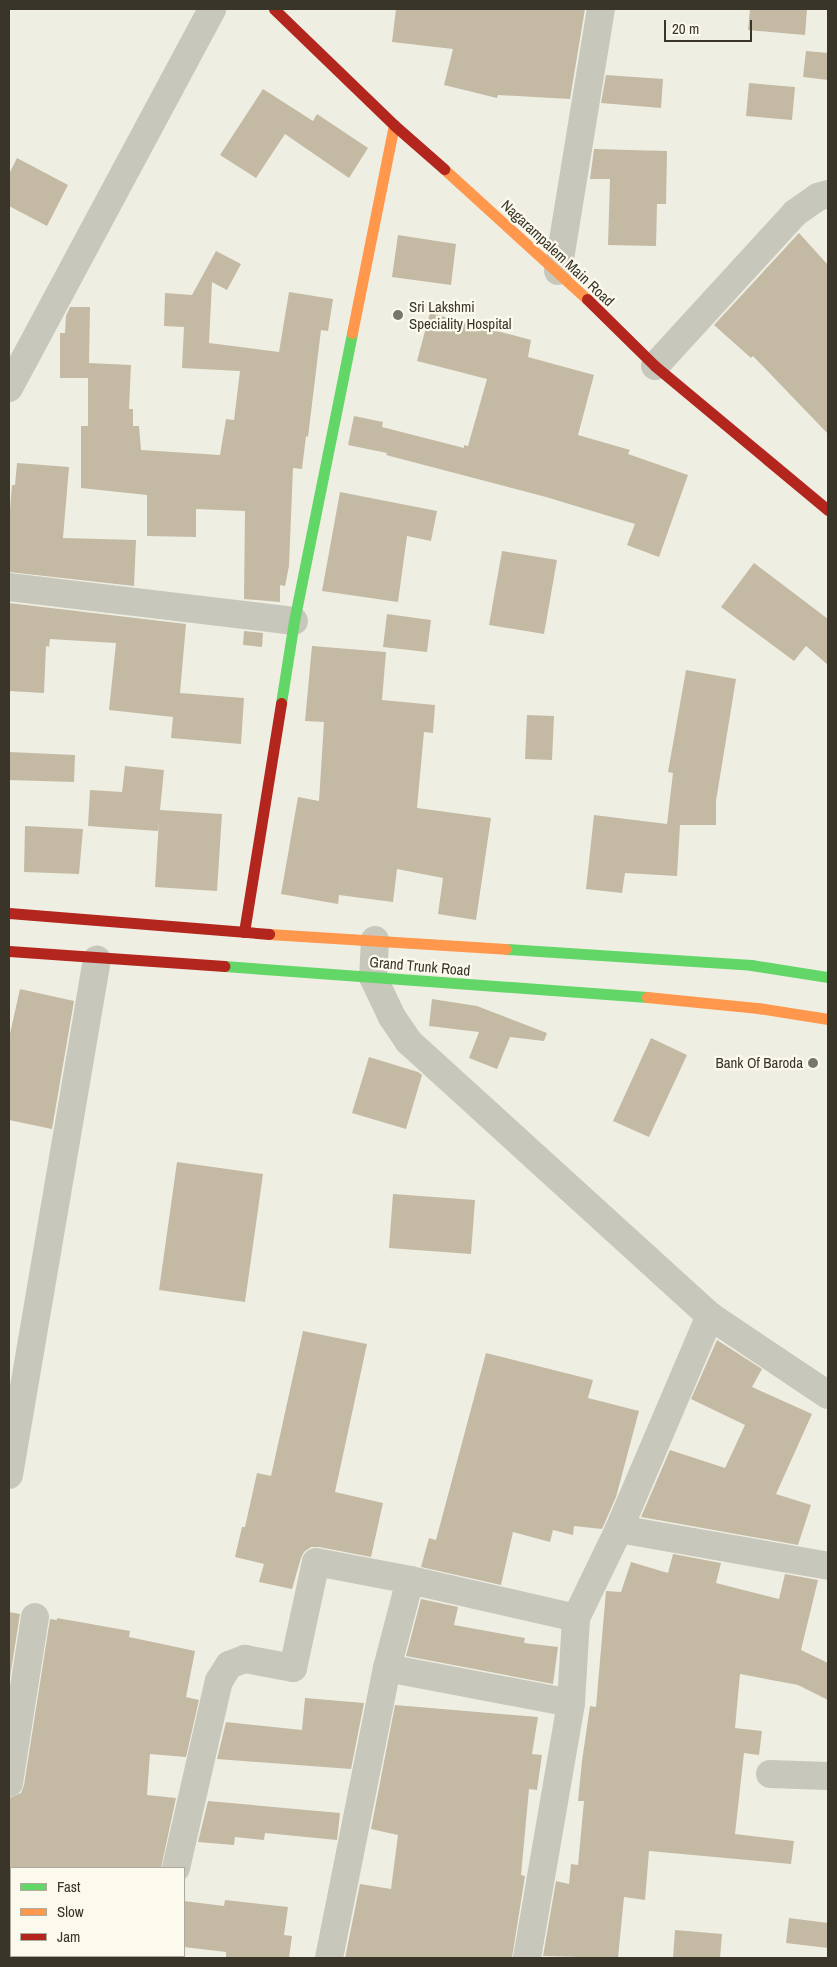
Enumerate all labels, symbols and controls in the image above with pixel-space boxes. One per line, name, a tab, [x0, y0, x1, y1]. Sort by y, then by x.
scale bar	[667, 10, 754, 42]
text: 20 m	[672, 18, 699, 39]
street label: Nagarampalem Main Road	[498, 196, 618, 310]
place label: Sri Lakshmi Speciality Hospital	[409, 297, 512, 332]
marker: Sri Lakshmi Speciality Hospital	[391, 308, 405, 322]
street label: Grand Trunk Road	[369, 953, 471, 979]
place label: Bank Of Baroda	[715, 1054, 803, 1072]
marker: Bank Of Baroda	[807, 1057, 819, 1069]
legend	[10, 1867, 185, 1957]
text: Fast	[57, 1876, 80, 1897]
text: Slow	[57, 1901, 84, 1922]
text: Jam	[57, 1926, 80, 1947]

